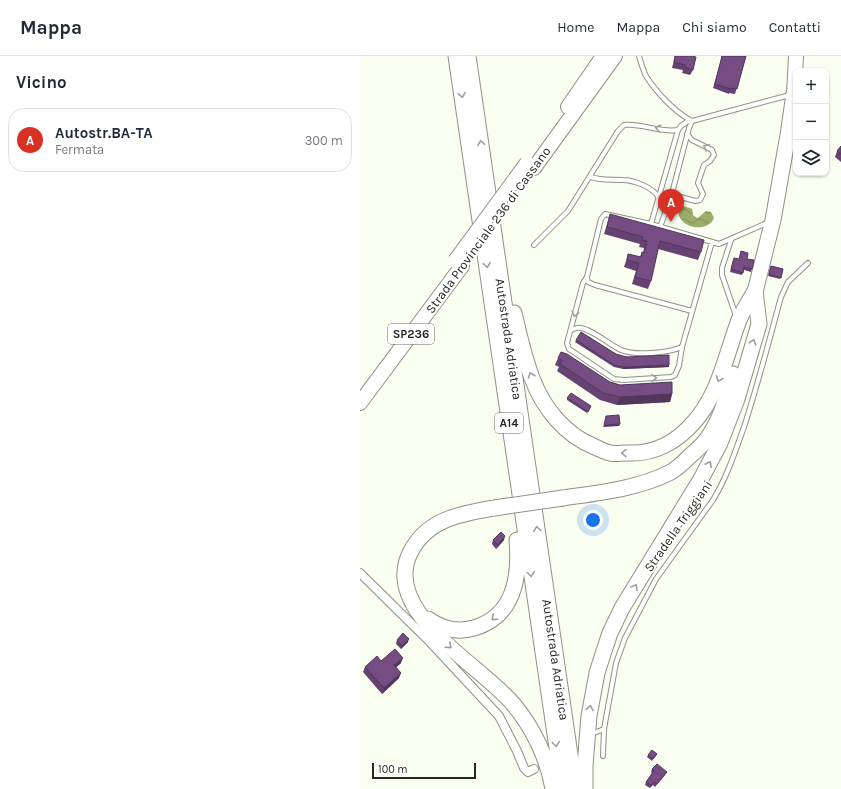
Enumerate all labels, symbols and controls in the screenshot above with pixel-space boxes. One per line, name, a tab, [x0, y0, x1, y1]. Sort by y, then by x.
text: Mappa	[20, 17, 82, 39]
text: Home	[557, 19, 594, 36]
text: Mappa	[616, 19, 660, 36]
text: Chi siamo	[682, 19, 747, 36]
text: Contatti	[769, 19, 821, 36]
map controls	[793, 68, 829, 176]
button: +	[793, 68, 829, 104]
text: Vicino	[16, 72, 67, 92]
one-way arrow	[457, 91, 466, 98]
button: −	[793, 104, 829, 140]
text: Autostr.BA-TA	[55, 124, 153, 142]
one-way arrow	[654, 125, 661, 133]
text: A	[26, 133, 34, 148]
text: 300 m	[305, 133, 343, 148]
one-way arrow	[477, 140, 486, 146]
button: layers	[793, 140, 829, 176]
text: Fermata	[55, 142, 104, 157]
street label: Strada Provinciale 236 di Cassano	[422, 144, 554, 316]
one-way arrow	[703, 145, 710, 152]
pin: A	[658, 189, 684, 222]
one-way arrow	[482, 262, 491, 268]
street label: Autostrada Adriatica	[493, 277, 526, 401]
one-way arrow	[571, 311, 580, 318]
road number: SP236	[388, 324, 434, 344]
one-way arrow	[748, 339, 757, 346]
one-way arrow	[527, 372, 536, 379]
one-way arrow	[651, 374, 657, 383]
one-way arrow	[716, 374, 724, 382]
road number: A14	[495, 413, 523, 433]
one-way arrow	[621, 449, 627, 457]
one-way arrow	[704, 461, 712, 468]
street label: Stradella Triggiani	[641, 477, 715, 575]
your location	[583, 510, 603, 530]
one-way arrow	[533, 526, 542, 532]
one-way arrow	[526, 571, 535, 577]
one-way arrow	[630, 584, 637, 591]
street label: Autostrada Adriatica	[540, 598, 572, 721]
one-way arrow	[491, 614, 499, 621]
one-way arrow	[445, 641, 452, 648]
one-way arrow	[585, 705, 594, 711]
one-way arrow	[551, 741, 560, 747]
scale bar	[372, 761, 476, 780]
text: 100 m	[378, 763, 408, 776]

